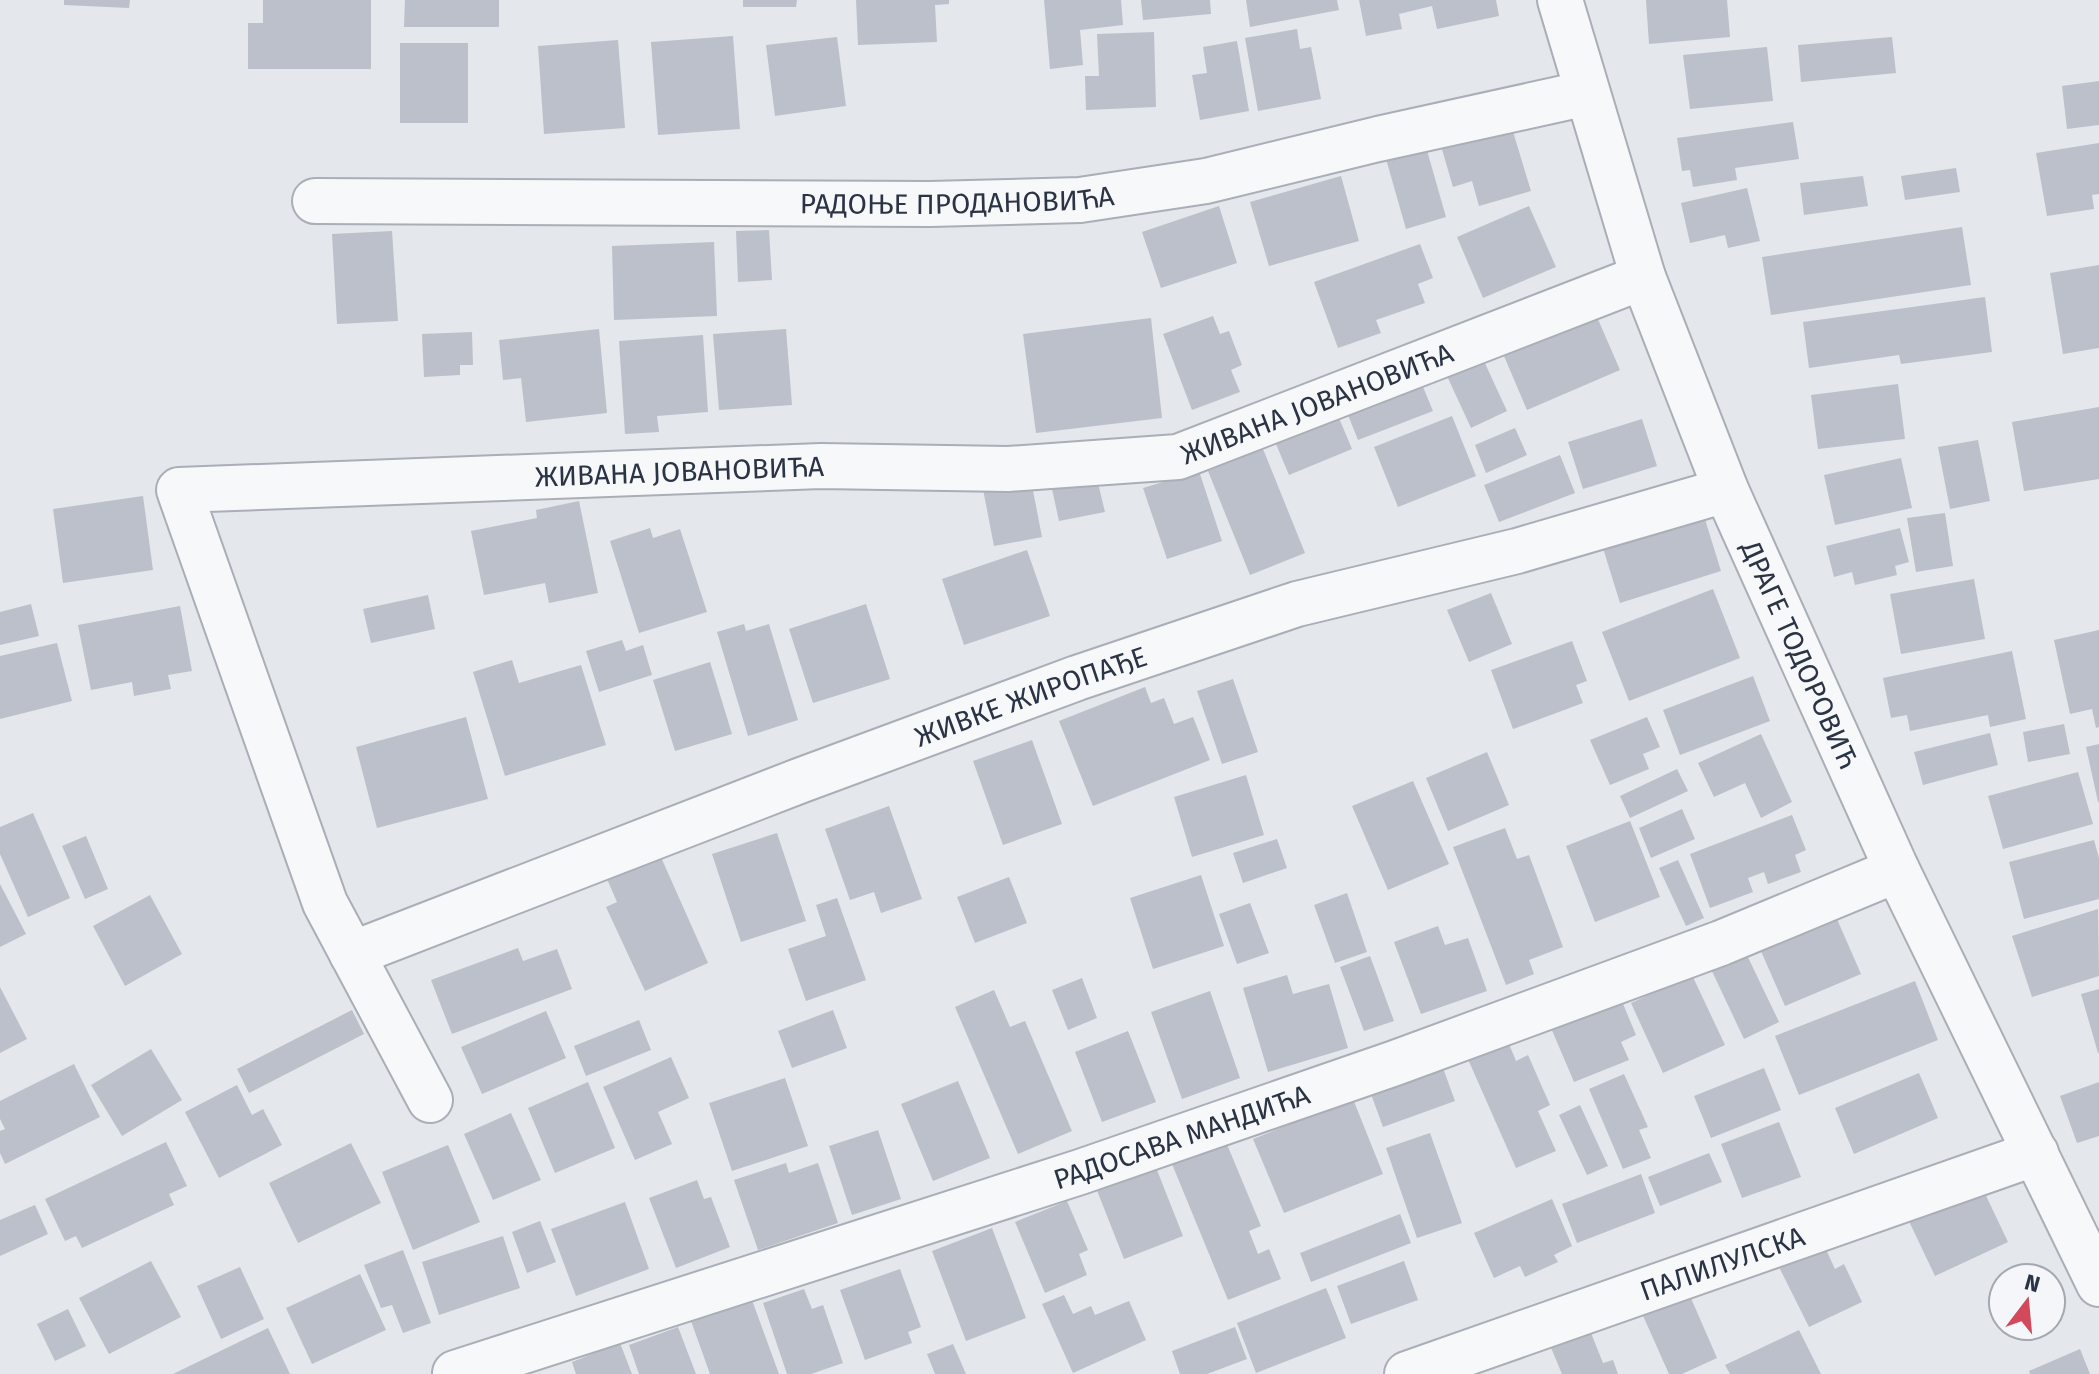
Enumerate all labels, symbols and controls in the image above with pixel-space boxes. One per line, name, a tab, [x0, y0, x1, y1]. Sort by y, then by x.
street label: РАДОЊЕ ПРОДАНОВИЋА	[800, 179, 1116, 221]
street label: ЖИВАНА ЈОВАНОВИЋА	[1176, 336, 1458, 471]
street label: ЖИВАНА ЈОВАНОВИЋА	[534, 450, 824, 494]
street label: ДРАГЕ ТОДОРОВИЋ	[1734, 535, 1865, 773]
street label: ЖИВКЕ ЖИРОПАЂЕ	[910, 640, 1151, 754]
street label: РАДОСАВА МАНДИЋА	[1050, 1078, 1314, 1196]
street label: ПАЛИЛУЛСКА	[1636, 1220, 1809, 1308]
north arrow	[1987, 1262, 2067, 1342]
text: N	[2022, 1268, 2043, 1298]

